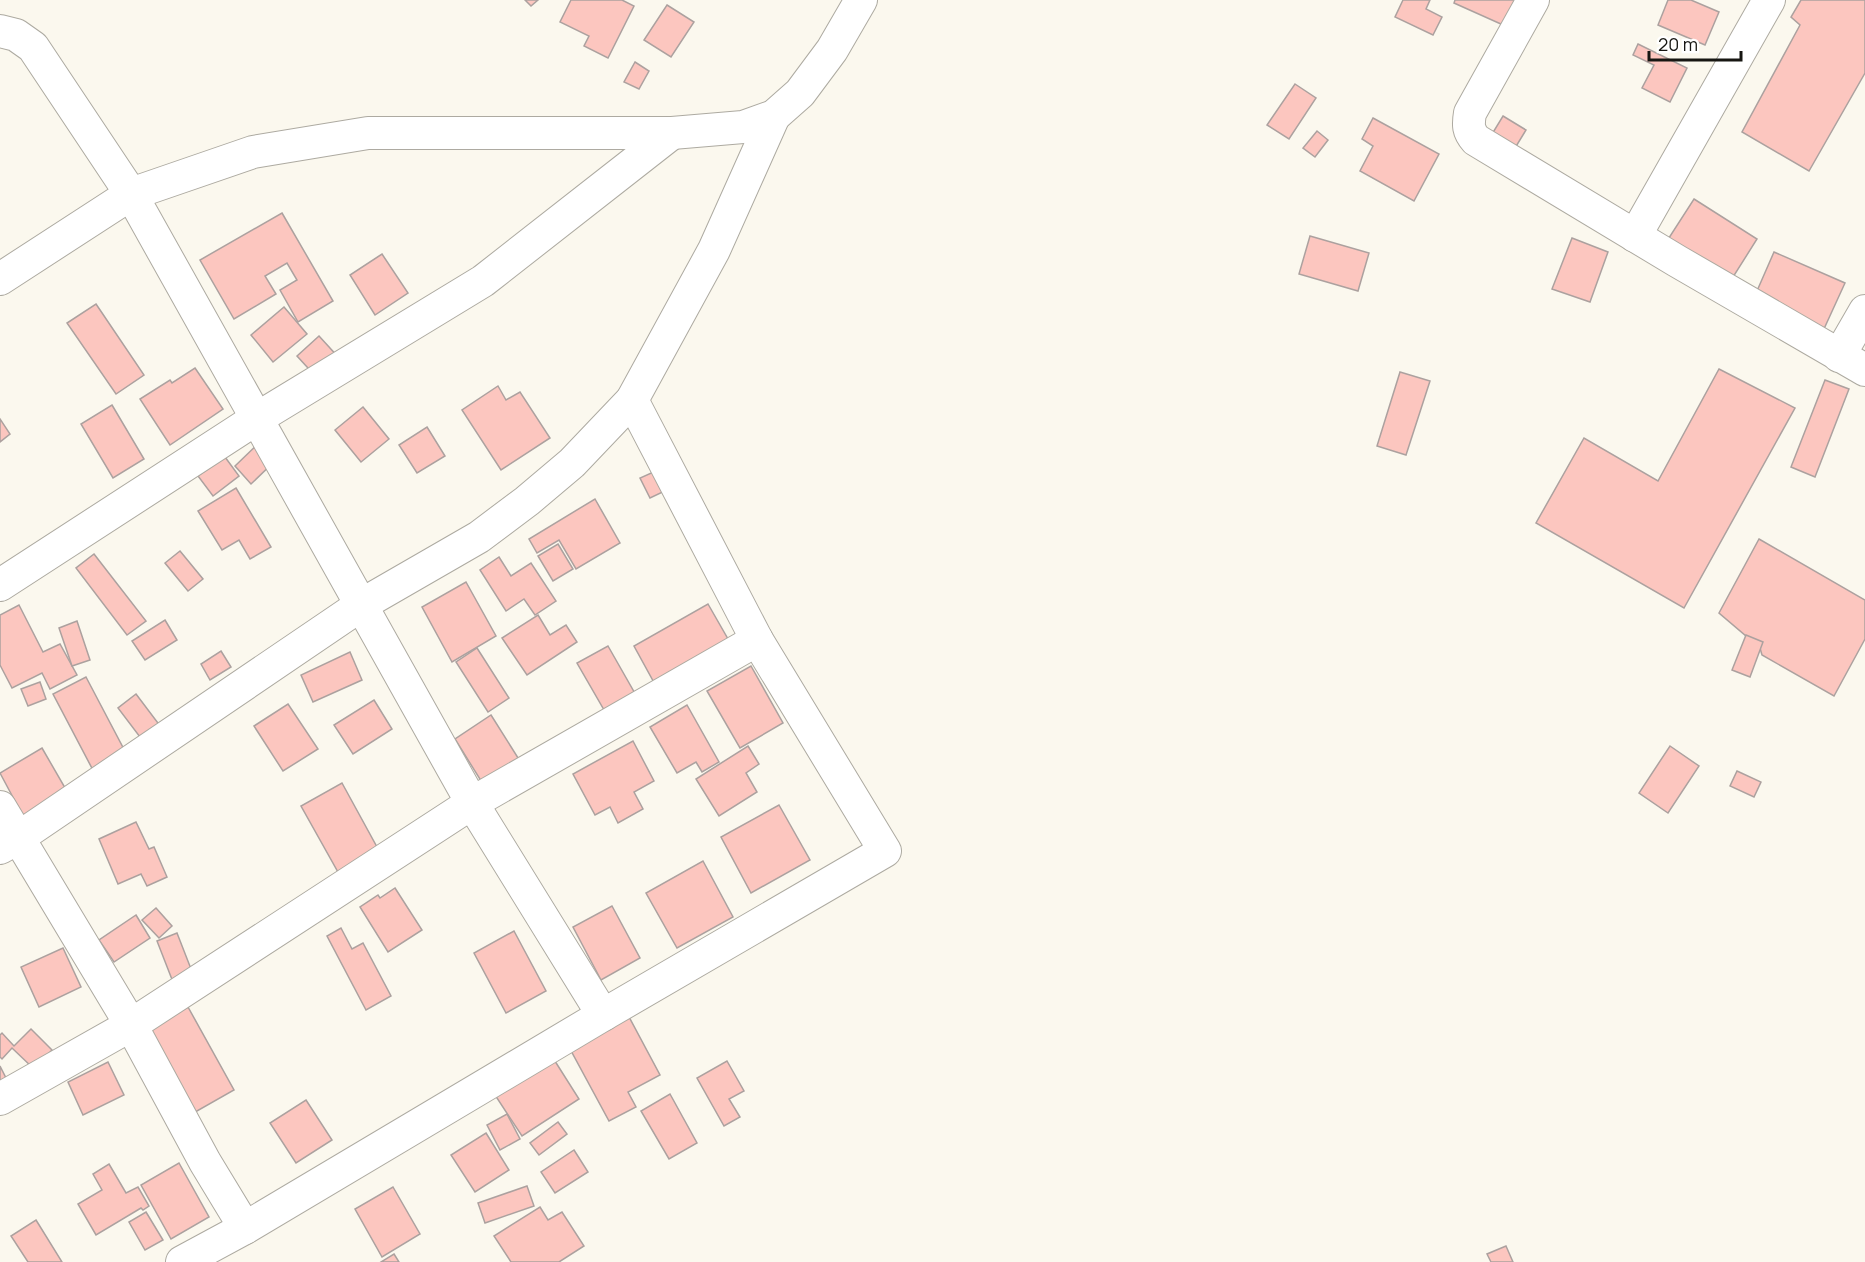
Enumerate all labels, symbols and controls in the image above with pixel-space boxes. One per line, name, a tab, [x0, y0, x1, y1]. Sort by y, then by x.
scale bar	[1649, 24, 1740, 62]
text: 20 m	[1658, 32, 1698, 56]

